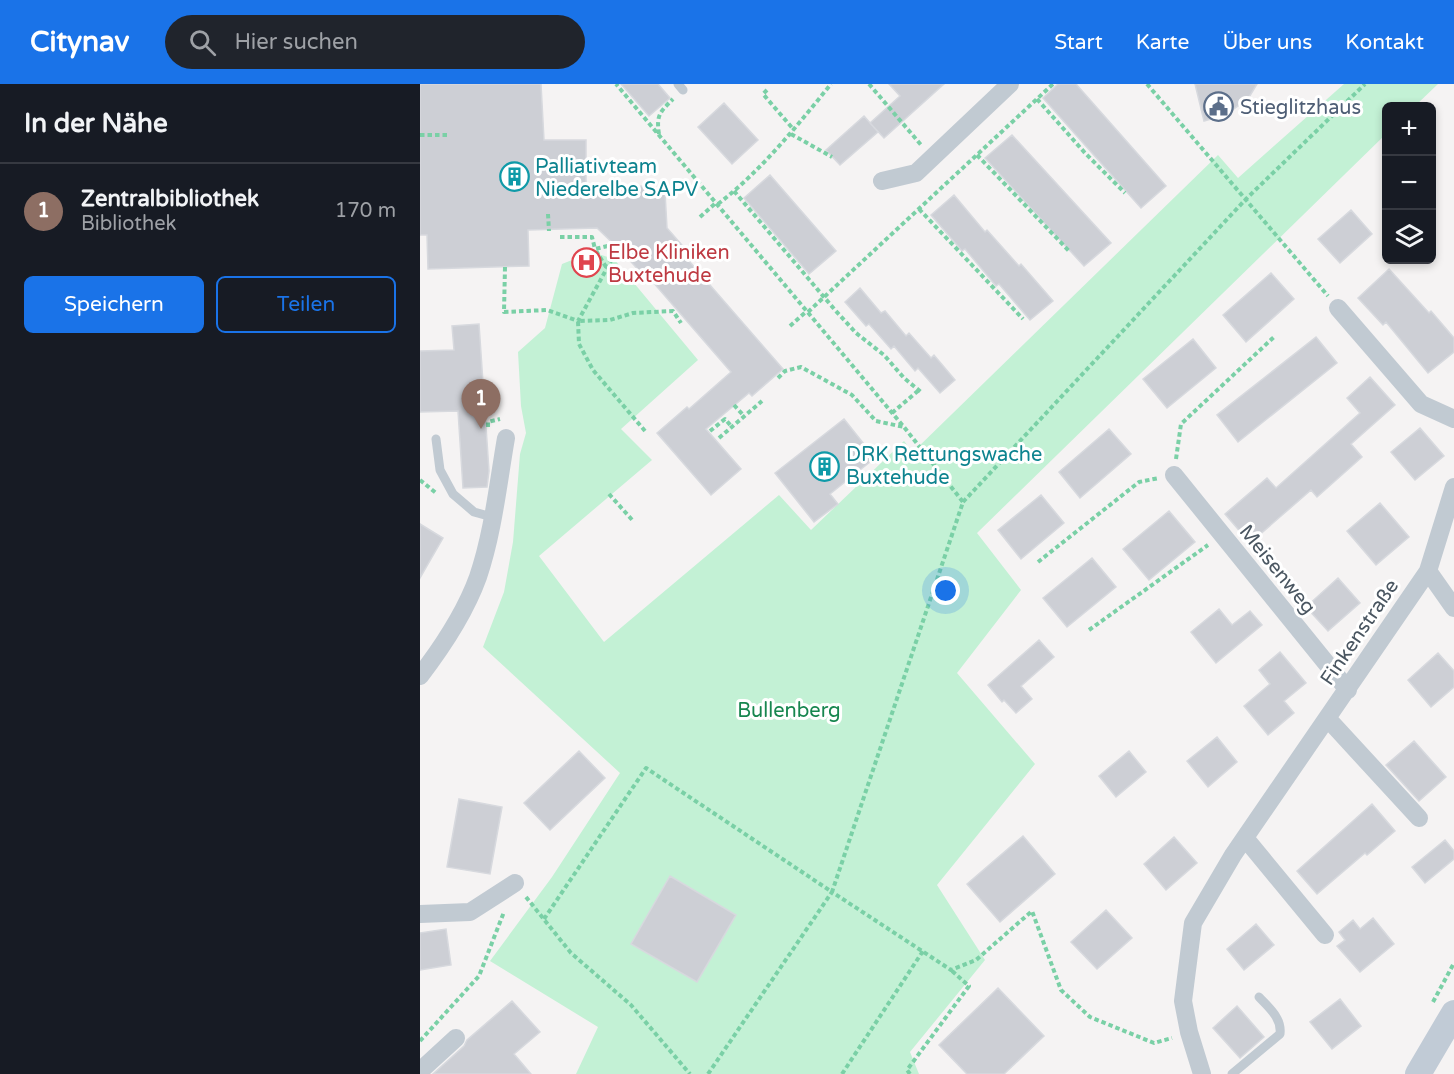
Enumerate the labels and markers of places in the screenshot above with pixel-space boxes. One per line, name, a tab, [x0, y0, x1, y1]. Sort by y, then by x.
public building icon: Stieglitzhaus	[1203, 91, 1235, 123]
place label: Stieglitzhaus	[1240, 96, 1361, 120]
place label: Palliativteam Niederelbe SAPV	[535, 155, 699, 202]
building icon: Palliativteam Niederelbe SAPV	[498, 161, 530, 193]
place label: Elbe Kliniken Buxtehude	[608, 241, 730, 288]
hospital icon: Elbe Kliniken Buxtehude	[571, 247, 603, 279]
pin: 1	[462, 380, 500, 429]
place label: DRK Rettungswache Buxtehude	[846, 443, 1042, 490]
building icon: DRK Rettungswache Buxtehude	[809, 450, 841, 482]

